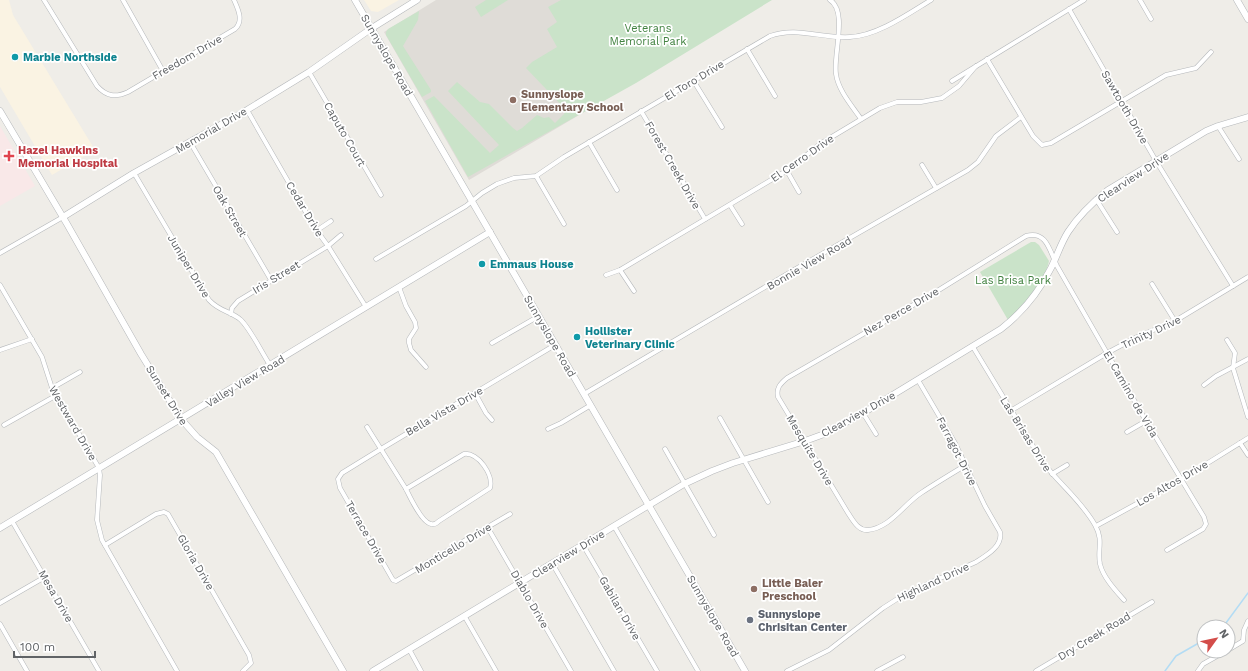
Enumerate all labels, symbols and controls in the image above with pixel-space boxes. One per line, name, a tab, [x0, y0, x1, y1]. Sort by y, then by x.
street label: Sunnyslope Road	[358, 12, 415, 99]
park label: Veterans Memorial Park	[610, 22, 686, 48]
street label: Freedom Drive	[150, 32, 224, 83]
place label: Marbie Northside	[23, 51, 117, 64]
marker: Marbie Northside	[10, 52, 20, 62]
street label: El Toro Drive	[662, 57, 727, 103]
street label: Sawtooth Drive	[1098, 68, 1151, 146]
place label: Sunnyslope Elementary School	[521, 88, 624, 114]
marker: Sunnyslope Elementary School	[508, 95, 518, 105]
street label: Caputo Court	[321, 100, 368, 169]
street label: Memorial Drive	[173, 105, 249, 156]
street label: Forest Creek Drive	[642, 119, 703, 211]
street label: El Cerro Drive	[768, 132, 836, 185]
place label: Hazel Hawkins Memorial Hospital	[18, 144, 118, 170]
street label: Clearview Drive	[1095, 149, 1172, 205]
marker: Hazel Hawkins Memorial Hospital	[3, 150, 15, 162]
street label: Cedar Drive	[283, 179, 326, 239]
street label: Oak Street	[210, 183, 250, 240]
street label: Juniper Drive	[165, 232, 212, 300]
street label: Bonnie View Road	[764, 234, 854, 293]
street label: Iris Street	[250, 258, 303, 297]
place label: Emmaus House	[490, 258, 574, 271]
marker: Emmaus House	[477, 259, 487, 269]
park label: Las Brisa Park	[975, 274, 1051, 287]
street label: Nez Perce Drive	[861, 285, 941, 338]
street label: Sunnyslope Road	[521, 293, 578, 380]
street label: Trinity Drive	[1119, 313, 1183, 352]
place label: Hollister Veterinary Clinic	[585, 325, 675, 351]
marker: Hollister Veterinary Clinic	[572, 332, 582, 342]
street label: El Camino de Vida	[1100, 349, 1161, 440]
street label: Valley View Road	[203, 353, 287, 410]
street label: Sunset Drive	[143, 363, 190, 428]
street label: Westward Drive	[46, 383, 99, 463]
street label: Bella Vista Drive	[403, 384, 485, 439]
street label: Clearview Drive	[819, 389, 898, 440]
street label: Las Brisas Drive	[997, 394, 1054, 474]
street label: Mesquite Drive	[783, 413, 836, 488]
street label: Farragot Drive	[934, 415, 979, 488]
street label: Los Altos Drive	[1134, 458, 1210, 509]
street label: Terrace Drive	[342, 498, 389, 566]
street label: Monticello Drive	[413, 520, 494, 576]
street label: Clearview Drive	[529, 528, 607, 581]
street label: Gloria Drive	[174, 532, 217, 593]
street label: Highland Drive	[895, 560, 971, 605]
street label: Mesa Drive	[35, 568, 76, 625]
street label: Diablo Drive	[508, 568, 551, 631]
street label: Sunnyslope Road	[684, 573, 741, 660]
street label: Gabilan Drive	[596, 574, 643, 642]
place label: Little Baler Preschool	[762, 577, 823, 603]
marker: Little Baler Preschool	[749, 584, 759, 594]
place label: Sunnyslope Chrisitan Center	[758, 608, 847, 634]
street label: Dry Creek Road	[1055, 610, 1133, 663]
marker: Sunnyslope Chrisitan Center	[745, 615, 755, 625]
north arrow	[1196, 619, 1236, 659]
text: N	[1216, 627, 1232, 641]
scale bar	[14, 633, 95, 659]
text: 100 m	[20, 640, 55, 654]

